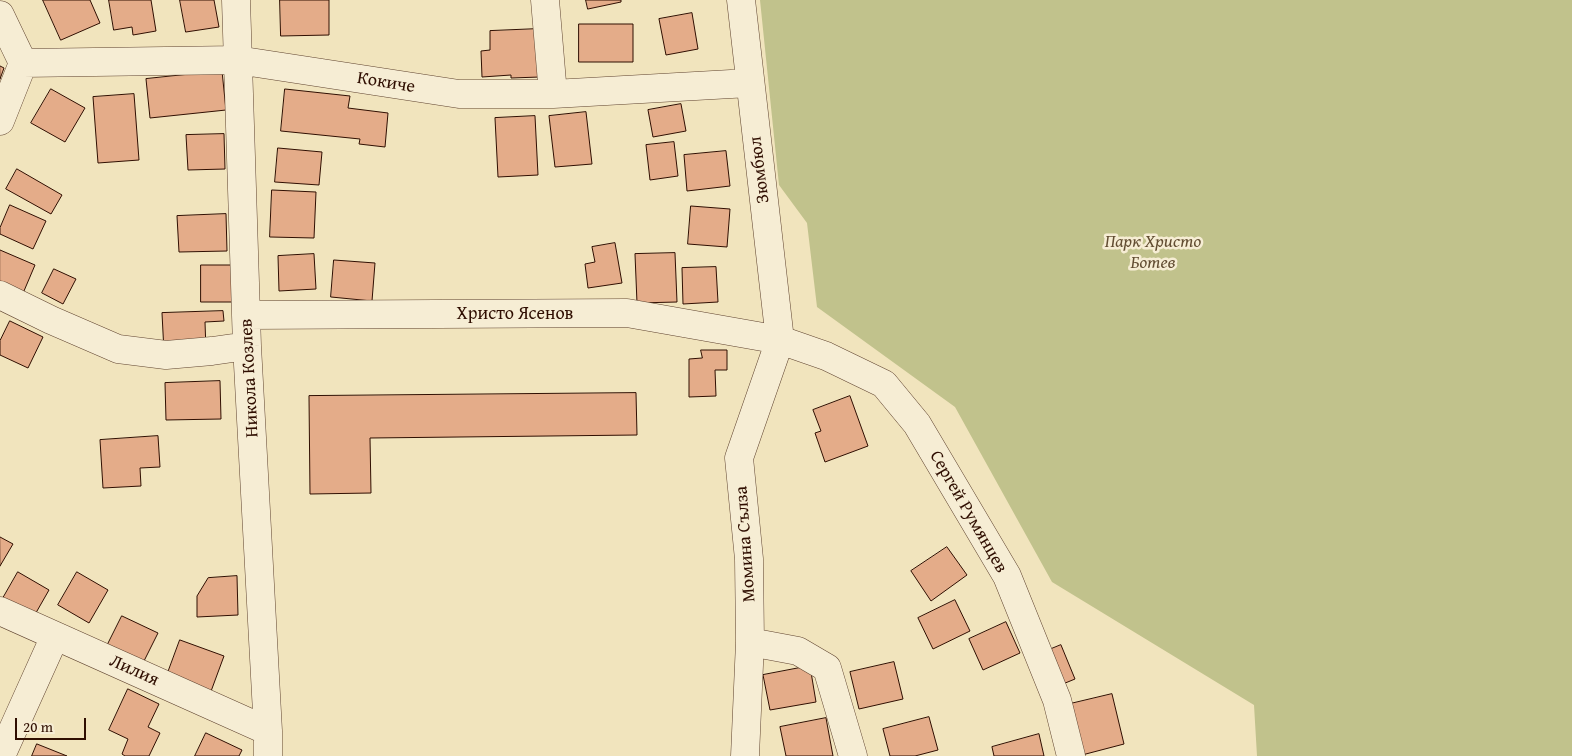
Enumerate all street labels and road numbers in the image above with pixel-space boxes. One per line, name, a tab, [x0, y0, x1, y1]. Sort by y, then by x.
street label: Кокиче	[355, 68, 417, 98]
street label: Зюмбюл	[745, 135, 775, 205]
street label: Христо Ясенов	[457, 303, 573, 325]
street label: Никола Козлев	[236, 318, 264, 438]
street label: Сергей Румянцев	[924, 447, 1012, 577]
street label: Момина Сълза	[731, 485, 761, 603]
street label: Лилия	[106, 651, 162, 691]

